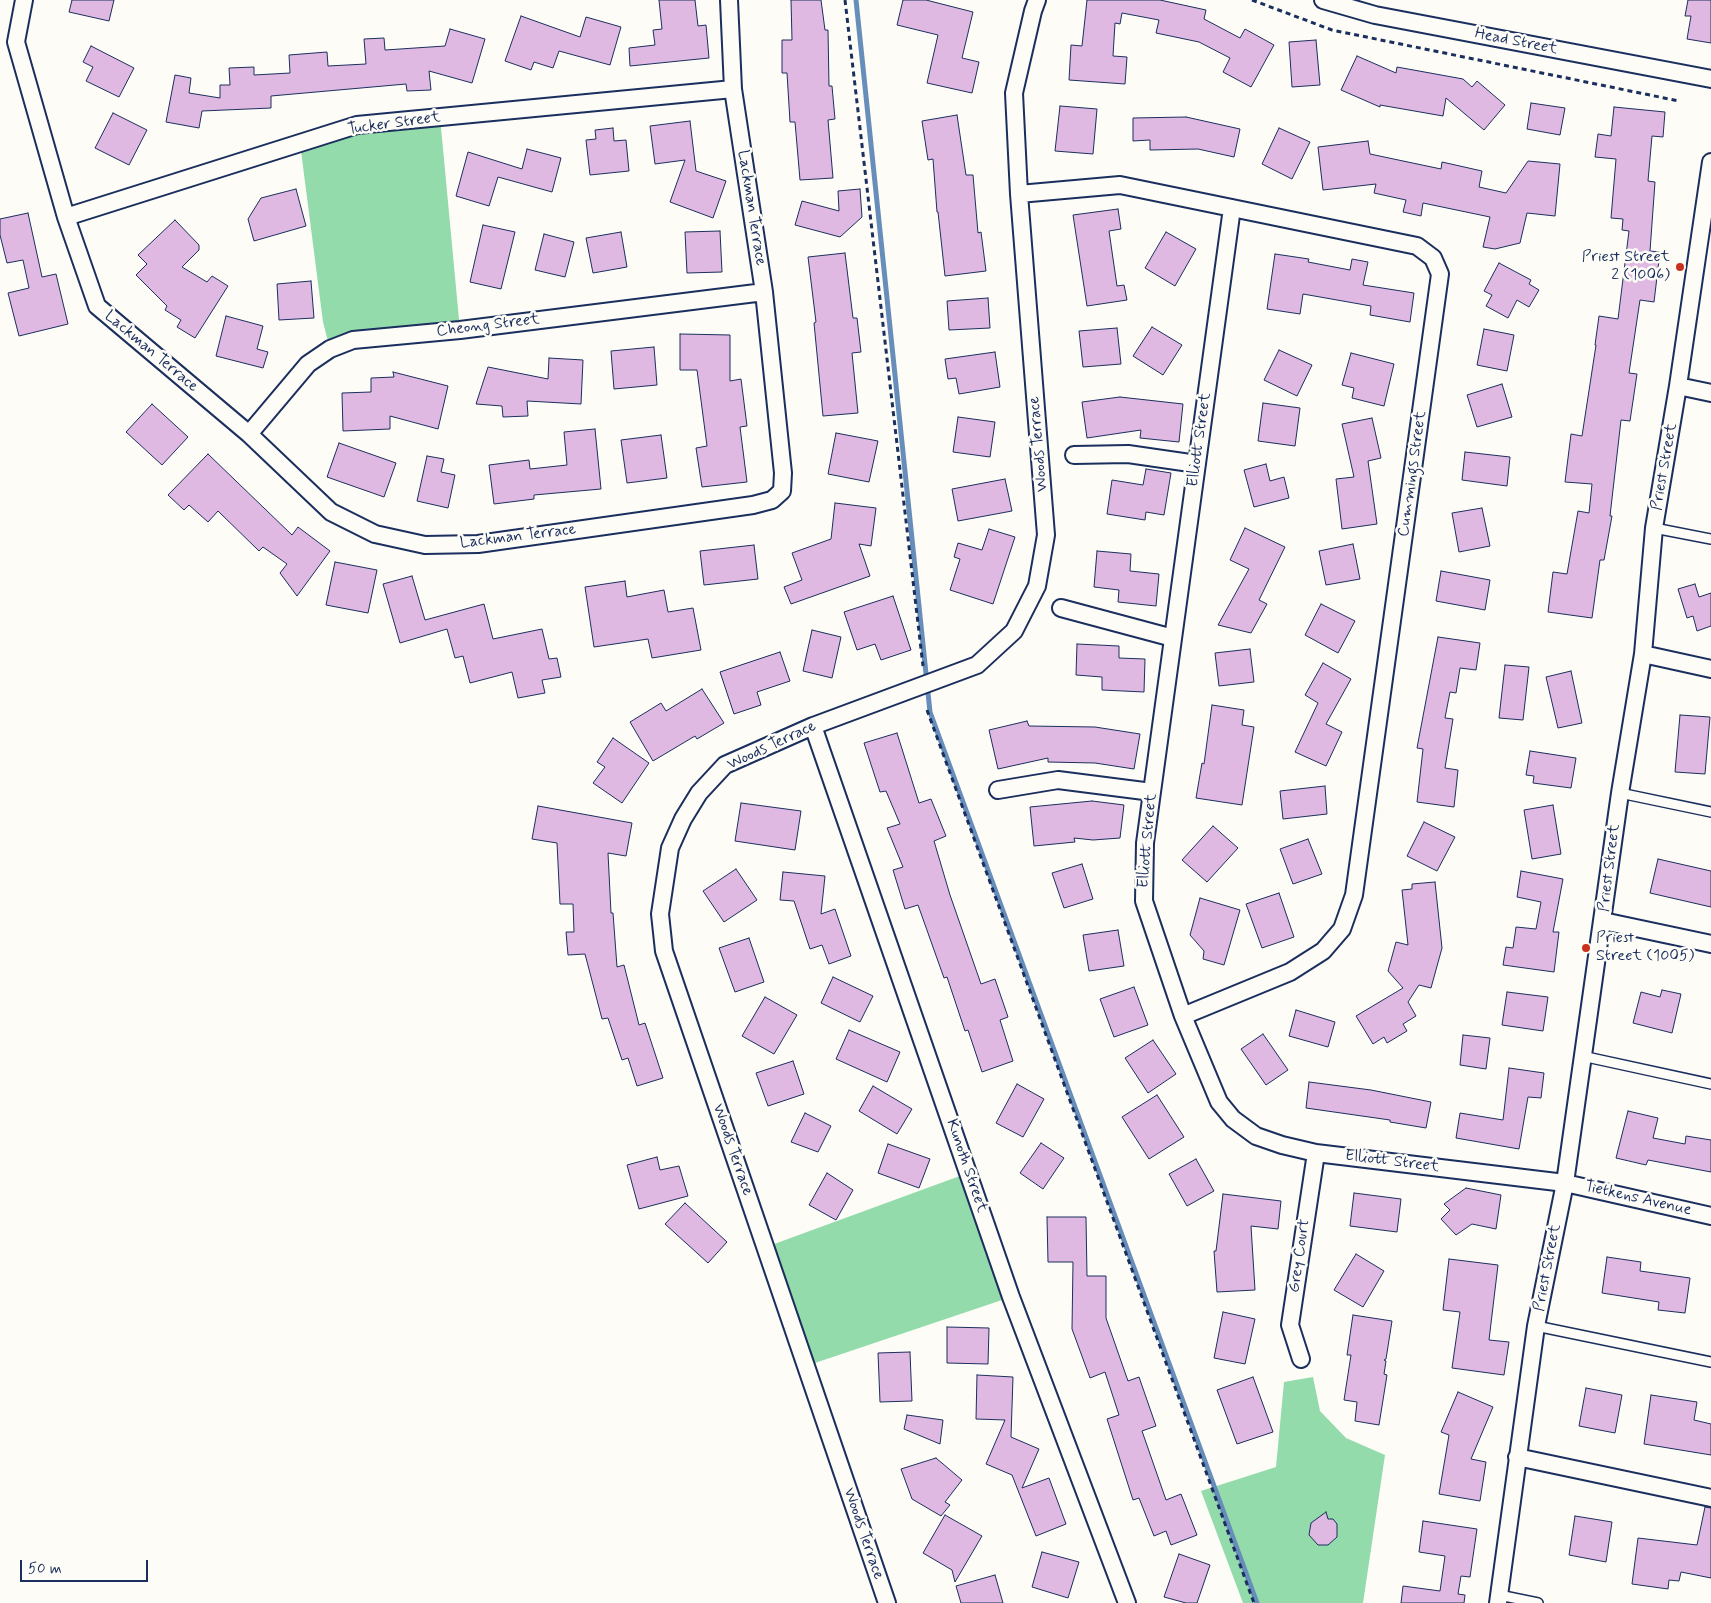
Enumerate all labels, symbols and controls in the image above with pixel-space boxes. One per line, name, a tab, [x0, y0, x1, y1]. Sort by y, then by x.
street label: Head Street	[1473, 25, 1559, 59]
street label: Tucker Street	[346, 108, 442, 140]
street label: Lackman Terrace	[732, 149, 770, 267]
place label: Priest Street 2 (1006)	[1582, 248, 1670, 286]
marker: Priest Street 2 (1006)	[1674, 261, 1686, 273]
street label: Lackman Terrace	[100, 307, 202, 397]
street label: Cheong Street	[435, 310, 541, 342]
street label: Elliott Street	[1184, 392, 1216, 488]
street label: Woods Terrace	[1025, 395, 1053, 493]
street label: Cummings Street	[1395, 410, 1431, 538]
street label: Priest Street	[1648, 422, 1682, 512]
street label: Lackman Terrace	[459, 520, 577, 554]
street label: Woods Terrace	[725, 717, 819, 775]
street label: Elliott Street	[1134, 793, 1162, 889]
street label: Priest Street	[1595, 823, 1625, 913]
place label: Priest Street (1005)	[1596, 929, 1694, 967]
marker: Priest Street (1005)	[1580, 942, 1592, 954]
street label: Woods Terrace	[707, 1102, 757, 1198]
street label: Kunoth Street	[941, 1117, 991, 1215]
street label: Elliott Street	[1344, 1147, 1440, 1177]
street label: Tietkens Avenue	[1583, 1177, 1693, 1221]
street label: Grey Court	[1285, 1218, 1315, 1294]
street label: Priest Street	[1530, 1223, 1566, 1313]
street label: Woods Terrace	[838, 1486, 888, 1582]
scale bar	[22, 1550, 150, 1582]
text: 50 m	[28, 1559, 62, 1579]

